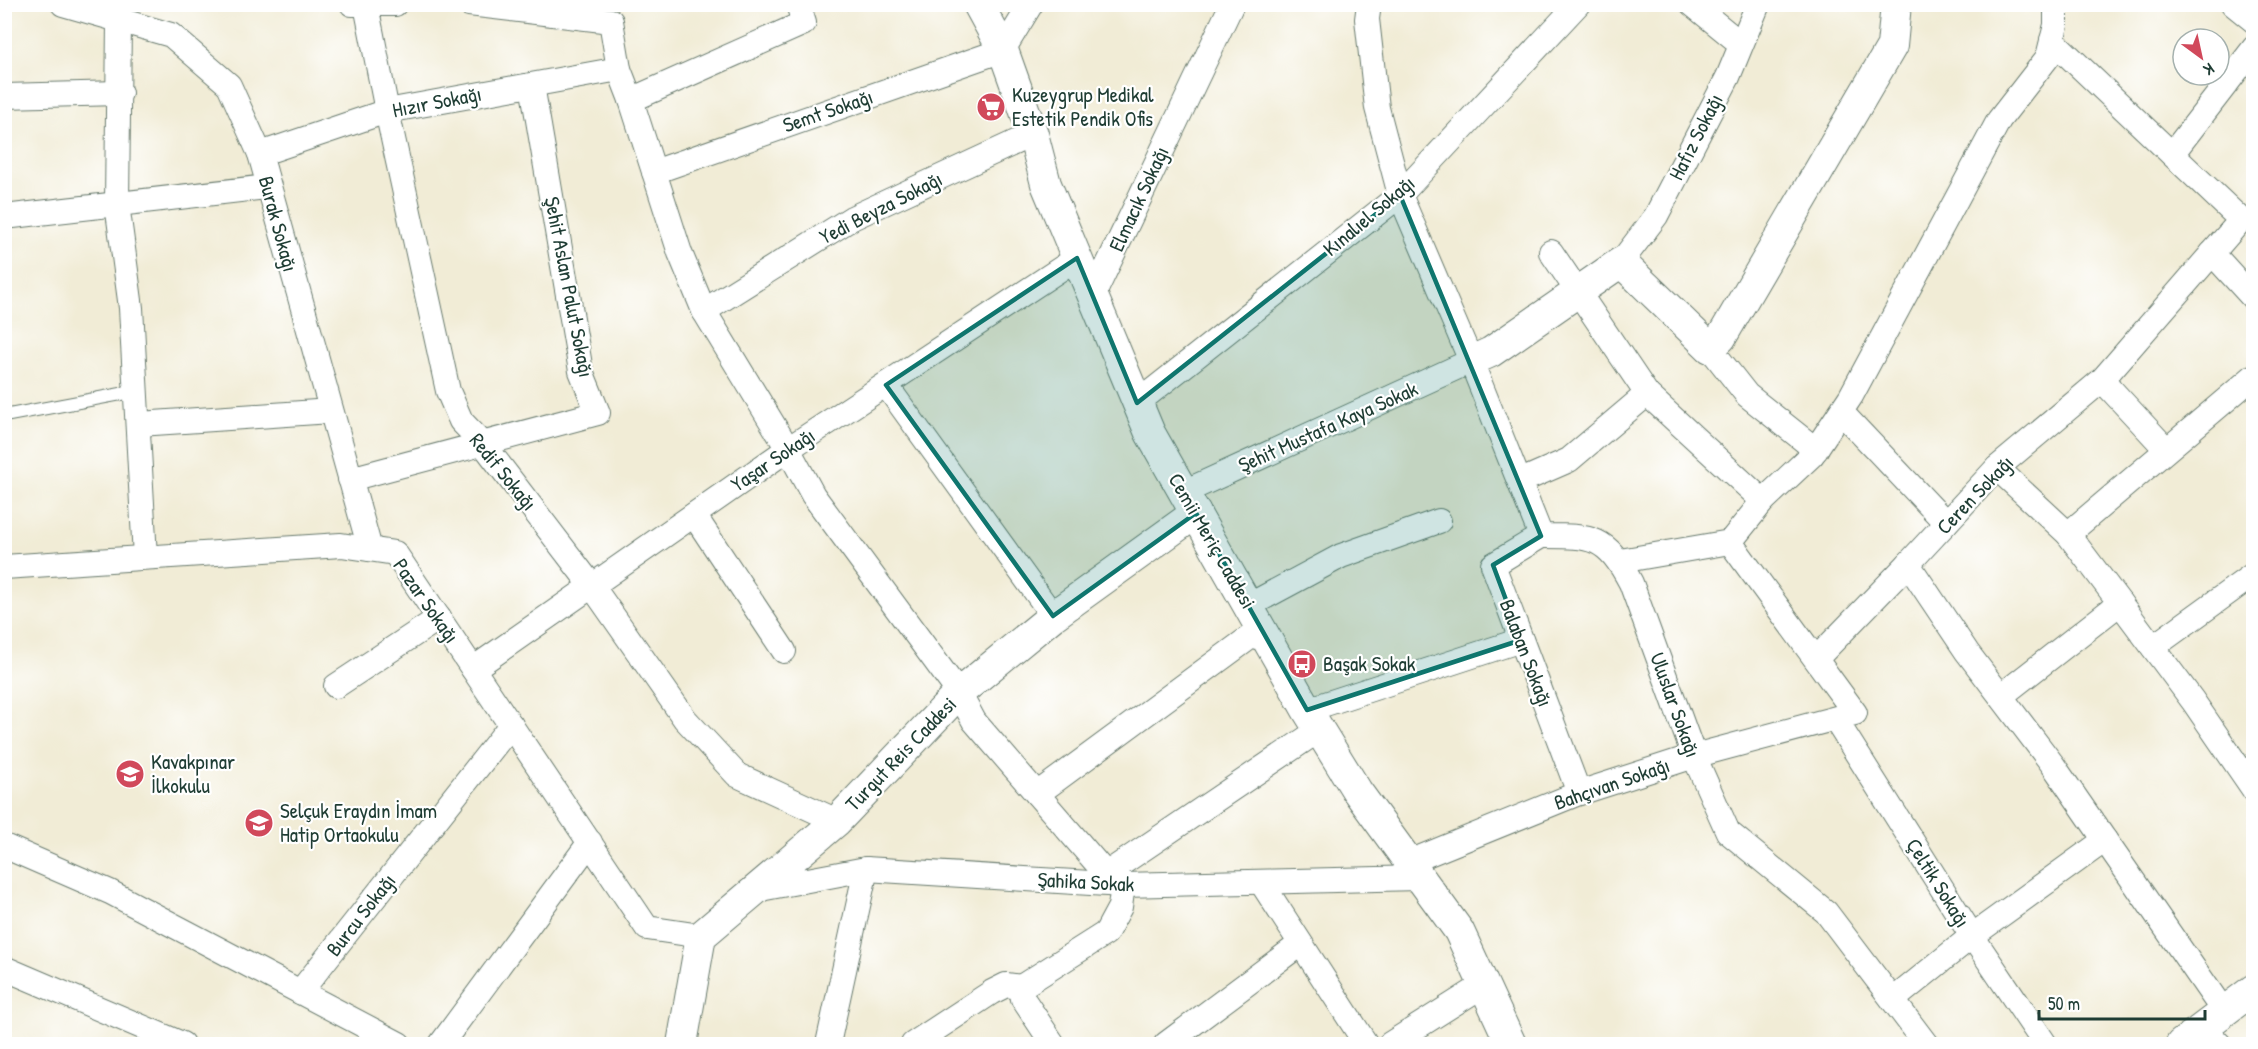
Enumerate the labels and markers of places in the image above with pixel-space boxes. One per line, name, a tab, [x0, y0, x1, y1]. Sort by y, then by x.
place label: Kuzeygrup Medikal Estetik Pendik Ofis	[1012, 80, 1154, 133]
supermarket icon: Kuzeygrup Medikal Estetik Pendik Ofis	[975, 91, 1007, 123]
bus stop icon: Başak Sokak	[1286, 648, 1318, 680]
place label: Başak Sokak	[1323, 649, 1416, 678]
place label: Kavakpınar İlkokulu	[151, 747, 235, 800]
school or university icon: Kavakpınar İlkokulu	[114, 758, 146, 790]
place label: Selçuk Eraydın İmam Hatip Ortaokulu	[280, 796, 437, 849]
school or university icon: Selçuk Eraydın İmam Hatip Ortaokulu	[243, 807, 275, 839]

